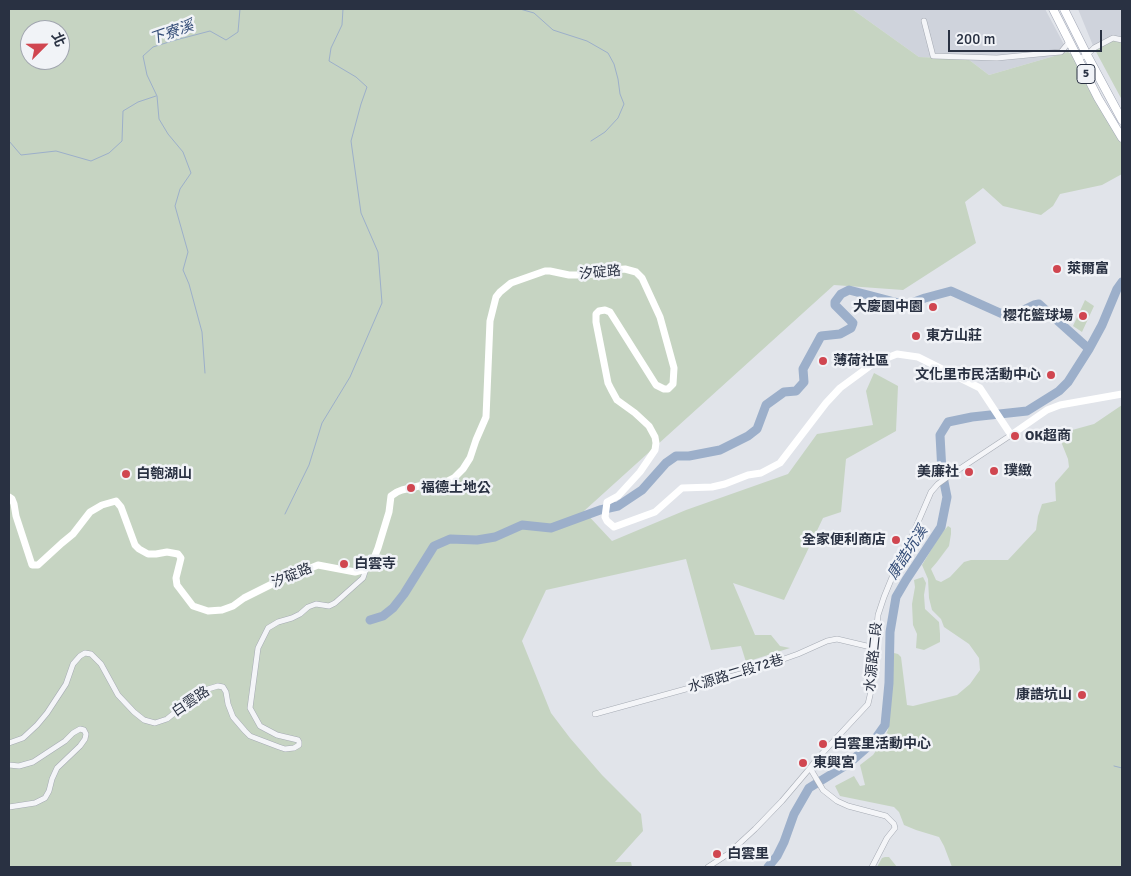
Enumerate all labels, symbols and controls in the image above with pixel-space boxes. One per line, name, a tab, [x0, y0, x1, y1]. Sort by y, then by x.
water label: 下寮溪	[148, 17, 196, 49]
north arrow	[20, 20, 70, 70]
scale bar	[951, 20, 1105, 52]
text: 北	[48, 30, 69, 49]
text: 200 m	[956, 30, 996, 48]
road number: 5	[1077, 64, 1095, 84]
place label: 萊爾富	[1067, 261, 1109, 277]
street label: 汐碇路	[578, 263, 622, 283]
marker: 萊爾富	[1051, 263, 1063, 275]
place label: 大慶園中園	[853, 299, 923, 315]
marker: 大慶園中園	[927, 301, 939, 313]
place label: 櫻花籃球場	[1003, 308, 1073, 324]
marker: 櫻花籃球場	[1077, 310, 1089, 322]
place label: 東方山莊	[926, 328, 982, 344]
marker: 東方山莊	[910, 330, 922, 342]
place label: 薄荷社區	[833, 353, 889, 369]
marker: 薄荷社區	[817, 355, 829, 367]
place label: 文化里市民活動中心	[915, 367, 1041, 383]
marker: 文化里市民活動中心	[1045, 369, 1057, 381]
place label: OK超商	[1025, 428, 1071, 444]
marker: OK超商	[1009, 430, 1021, 442]
place label: 璞緻	[1004, 463, 1032, 479]
place label: 美廉社	[917, 464, 959, 480]
marker: 璞緻	[988, 465, 1000, 477]
place label: 白匏湖山	[136, 466, 192, 482]
marker: 美廉社	[963, 466, 975, 478]
marker: 白匏湖山	[120, 468, 132, 480]
place label: 福德土地公	[421, 480, 491, 496]
marker: 福德土地公	[405, 482, 417, 494]
water label: 康誥坑溪	[884, 523, 932, 583]
place label: 全家便利商店	[802, 532, 886, 548]
marker: 全家便利商店	[890, 534, 902, 546]
place label: 白雲寺	[354, 556, 396, 572]
marker: 白雲寺	[338, 558, 350, 570]
street label: 汐碇路	[269, 560, 315, 592]
street label: 水源路二段	[862, 621, 886, 693]
street label: 水源路二段72巷	[686, 651, 786, 697]
street label: 白雲路	[169, 683, 213, 721]
place label: 康誥坑山	[1016, 687, 1072, 703]
marker: 康誥坑山	[1076, 689, 1088, 701]
place label: 白雲里活動中心	[833, 736, 931, 752]
marker: 白雲里活動中心	[817, 738, 829, 750]
place label: 東興宮	[813, 755, 855, 771]
marker: 東興宮	[797, 757, 809, 769]
place label: 白雲里	[727, 846, 769, 862]
marker: 白雲里	[711, 848, 723, 860]

